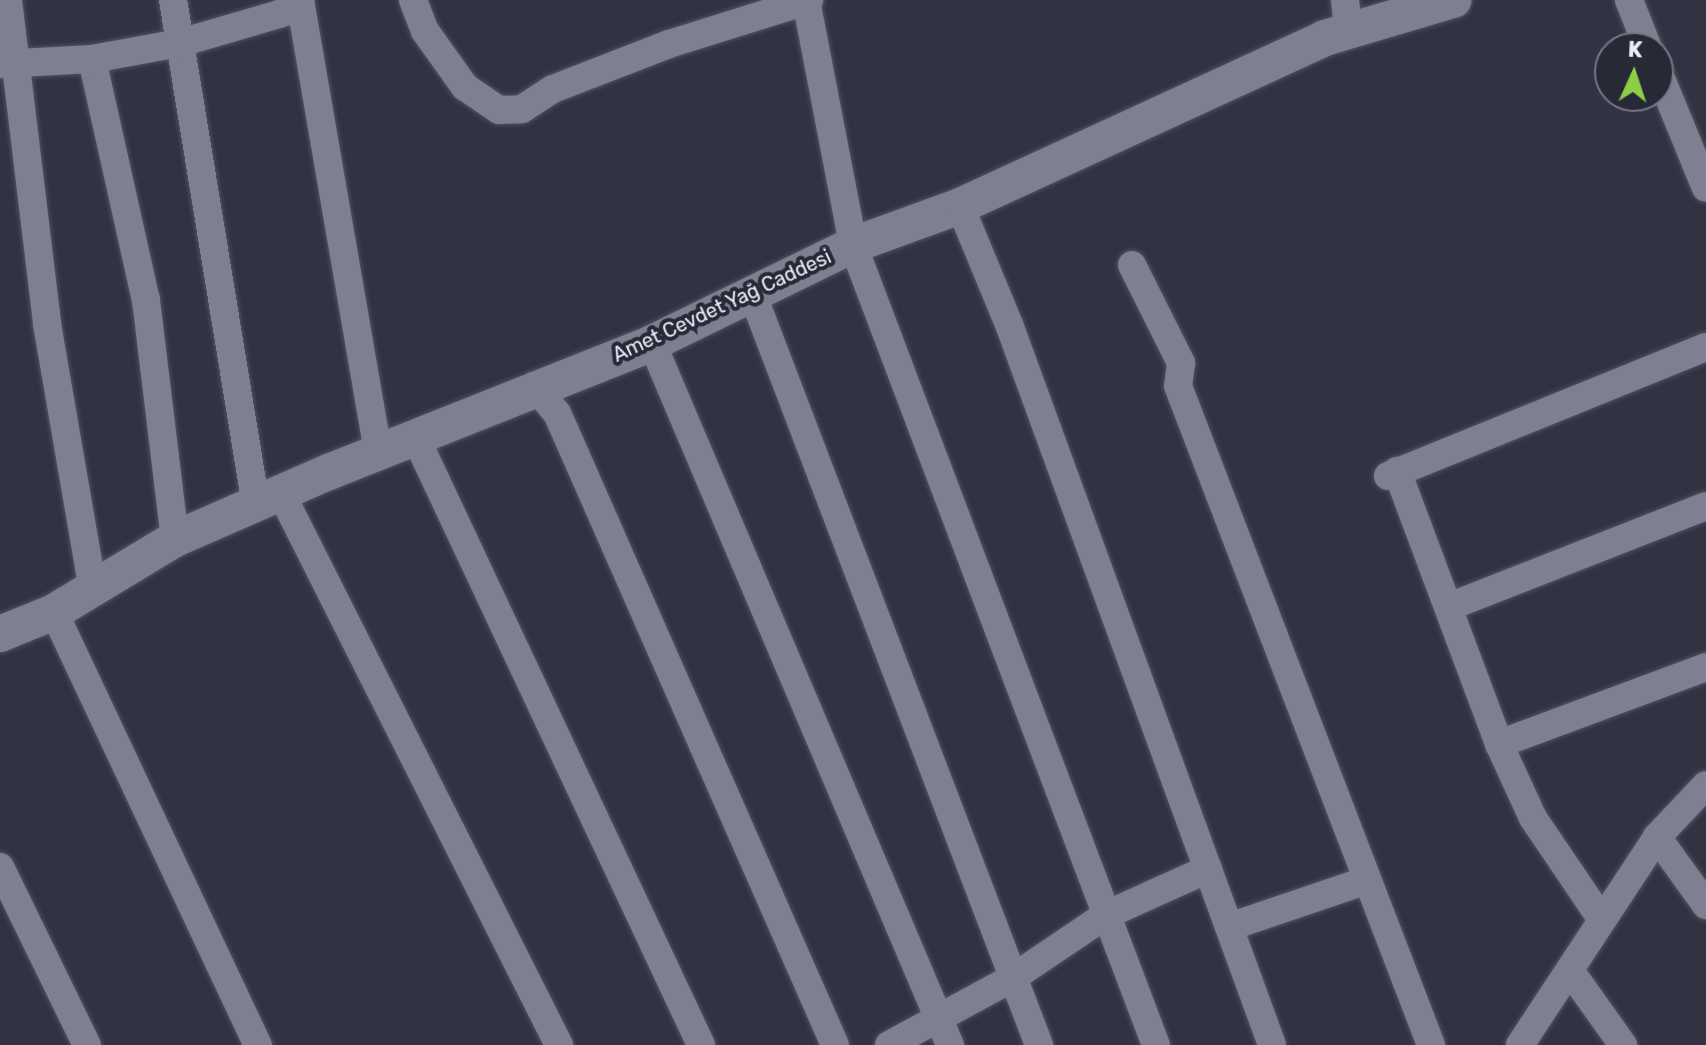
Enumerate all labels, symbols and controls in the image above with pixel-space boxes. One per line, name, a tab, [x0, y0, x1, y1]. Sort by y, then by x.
north arrow	[1594, 32, 1674, 112]
text: K	[1627, 36, 1643, 63]
street label: Amet Cevdet Yağ Caddesi	[609, 245, 835, 367]

